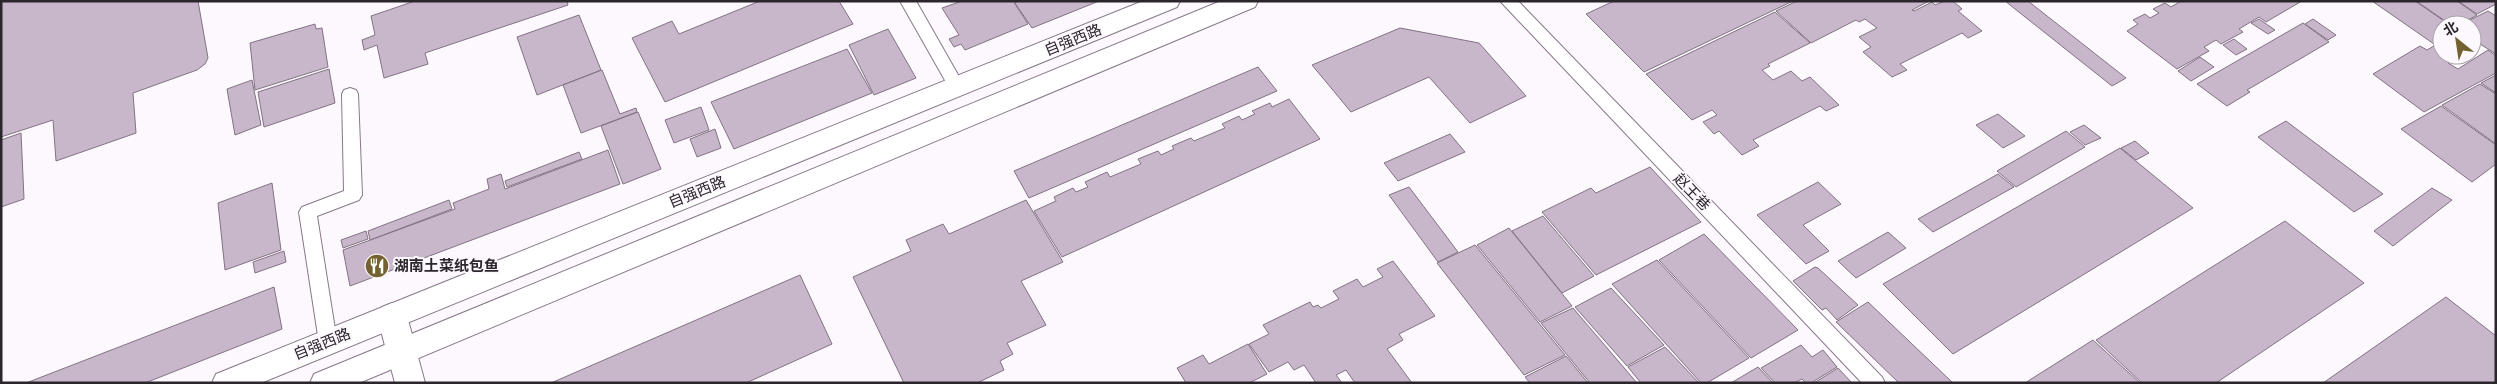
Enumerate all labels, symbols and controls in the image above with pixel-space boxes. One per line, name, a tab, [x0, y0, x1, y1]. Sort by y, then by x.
north arrow	[2432, 15, 2482, 65]
text: 北	[2440, 18, 2461, 40]
street label: 自强西路	[1042, 20, 1104, 60]
street label: 赵王巷	[1670, 170, 1714, 214]
street label: 自强西路	[666, 172, 728, 212]
restaurant icon: 湖南土菜纸包鱼	[364, 253, 390, 279]
place label: 湖南土菜纸包鱼	[394, 257, 499, 275]
street label: 自强西路	[291, 324, 353, 364]

